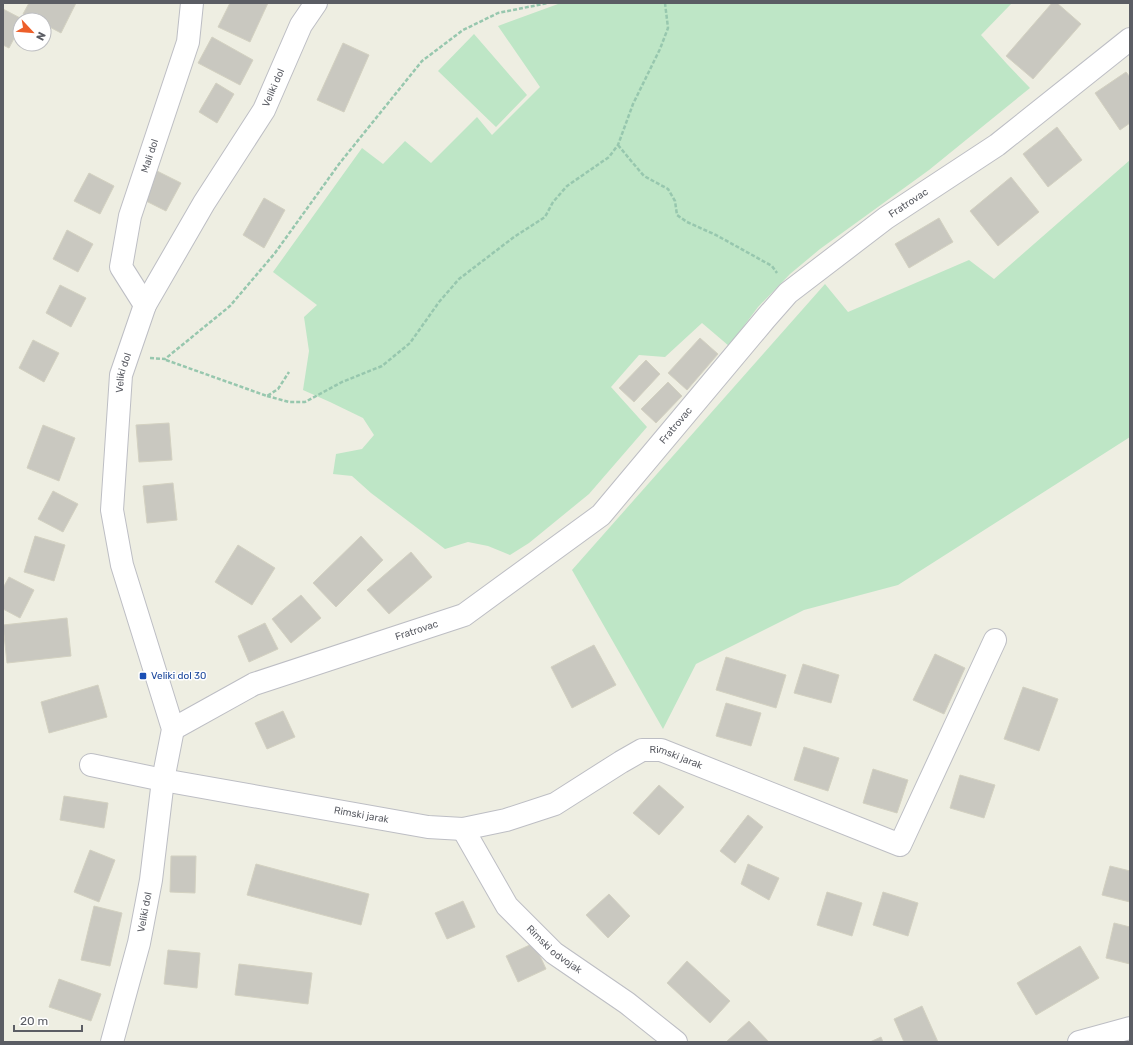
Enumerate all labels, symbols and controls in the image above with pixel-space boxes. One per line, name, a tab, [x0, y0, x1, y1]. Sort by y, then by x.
north arrow	[12, 12, 52, 52]
text: N	[33, 30, 48, 43]
street label: Veliki dol	[260, 67, 287, 109]
street label: Mali dol	[139, 138, 161, 174]
street label: Fratrovac	[887, 186, 931, 220]
street label: Veliki dol	[114, 351, 134, 393]
street label: Fratrovac	[657, 404, 695, 446]
street label: Fratrovac	[394, 618, 440, 643]
place label: Veliki dol 30	[151, 670, 206, 682]
marker: Veliki dol 30	[138, 671, 148, 681]
street label: Rimski jarak	[650, 744, 705, 772]
street label: Rimski jarak	[333, 804, 391, 826]
street label: Veliki dol	[135, 891, 155, 933]
street label: Rimski odvojak	[524, 923, 585, 977]
scale bar	[14, 1007, 82, 1033]
text: 20 m	[20, 1014, 48, 1028]

